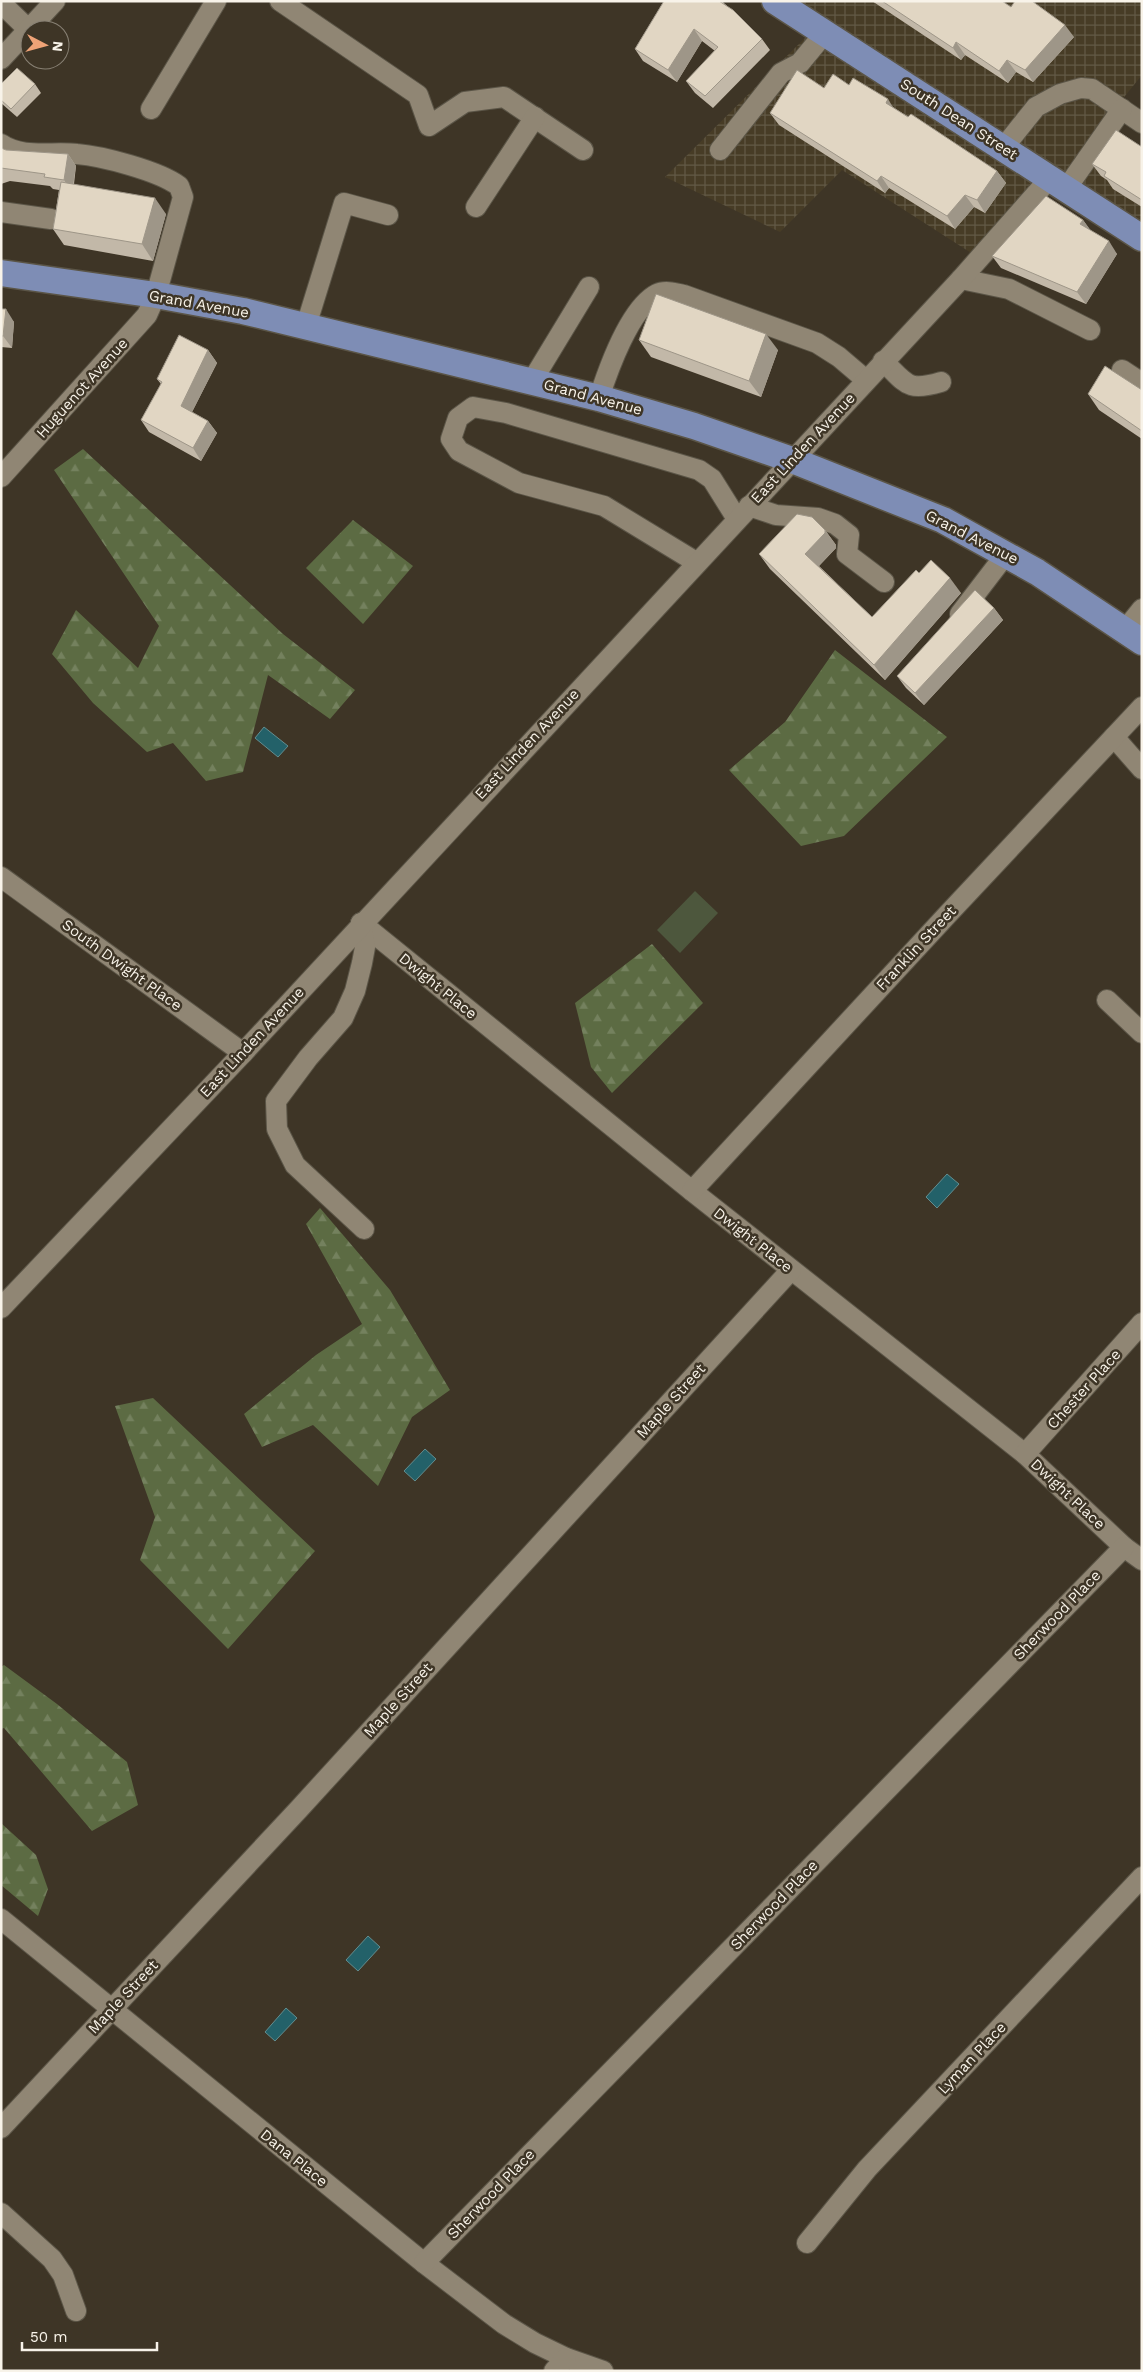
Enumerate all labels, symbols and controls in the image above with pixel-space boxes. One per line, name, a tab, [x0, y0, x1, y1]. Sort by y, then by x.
north arrow	[20, 20, 70, 70]
text: N	[49, 40, 66, 52]
street label: South Dean Street	[897, 74, 1022, 164]
street label: Grand Avenue	[147, 286, 251, 322]
street label: Huguenot Avenue	[32, 334, 132, 442]
street label: Grand Avenue	[542, 375, 644, 419]
street label: East Linden Avenue	[747, 389, 859, 507]
street label: Grand Avenue	[923, 506, 1021, 568]
street label: East Linden Avenue	[471, 685, 583, 803]
street label: Franklin Street	[872, 902, 960, 994]
street label: South Dwight Place	[59, 916, 185, 1014]
street label: Dwight Place	[395, 949, 481, 1023]
street label: East Linden Avenue	[196, 983, 308, 1101]
street label: Dwight Place	[710, 1204, 796, 1276]
street label: Chester Place	[1043, 1345, 1125, 1433]
street label: Maple Street	[633, 1359, 710, 1442]
street label: Dwight Place	[1027, 1455, 1109, 1533]
street label: Sherwood Place	[1010, 1566, 1104, 1664]
street label: Maple Street	[360, 1658, 437, 1741]
street label: Sherwood Place	[727, 1856, 821, 1954]
street label: Maple Street	[84, 1956, 162, 2038]
street label: Lyman Place	[934, 2018, 1010, 2098]
street label: Dana Place	[257, 2125, 331, 2191]
street label: Sherwood Place	[444, 2145, 538, 2243]
scale bar	[22, 2320, 158, 2352]
text: 50 m	[30, 2328, 67, 2346]

